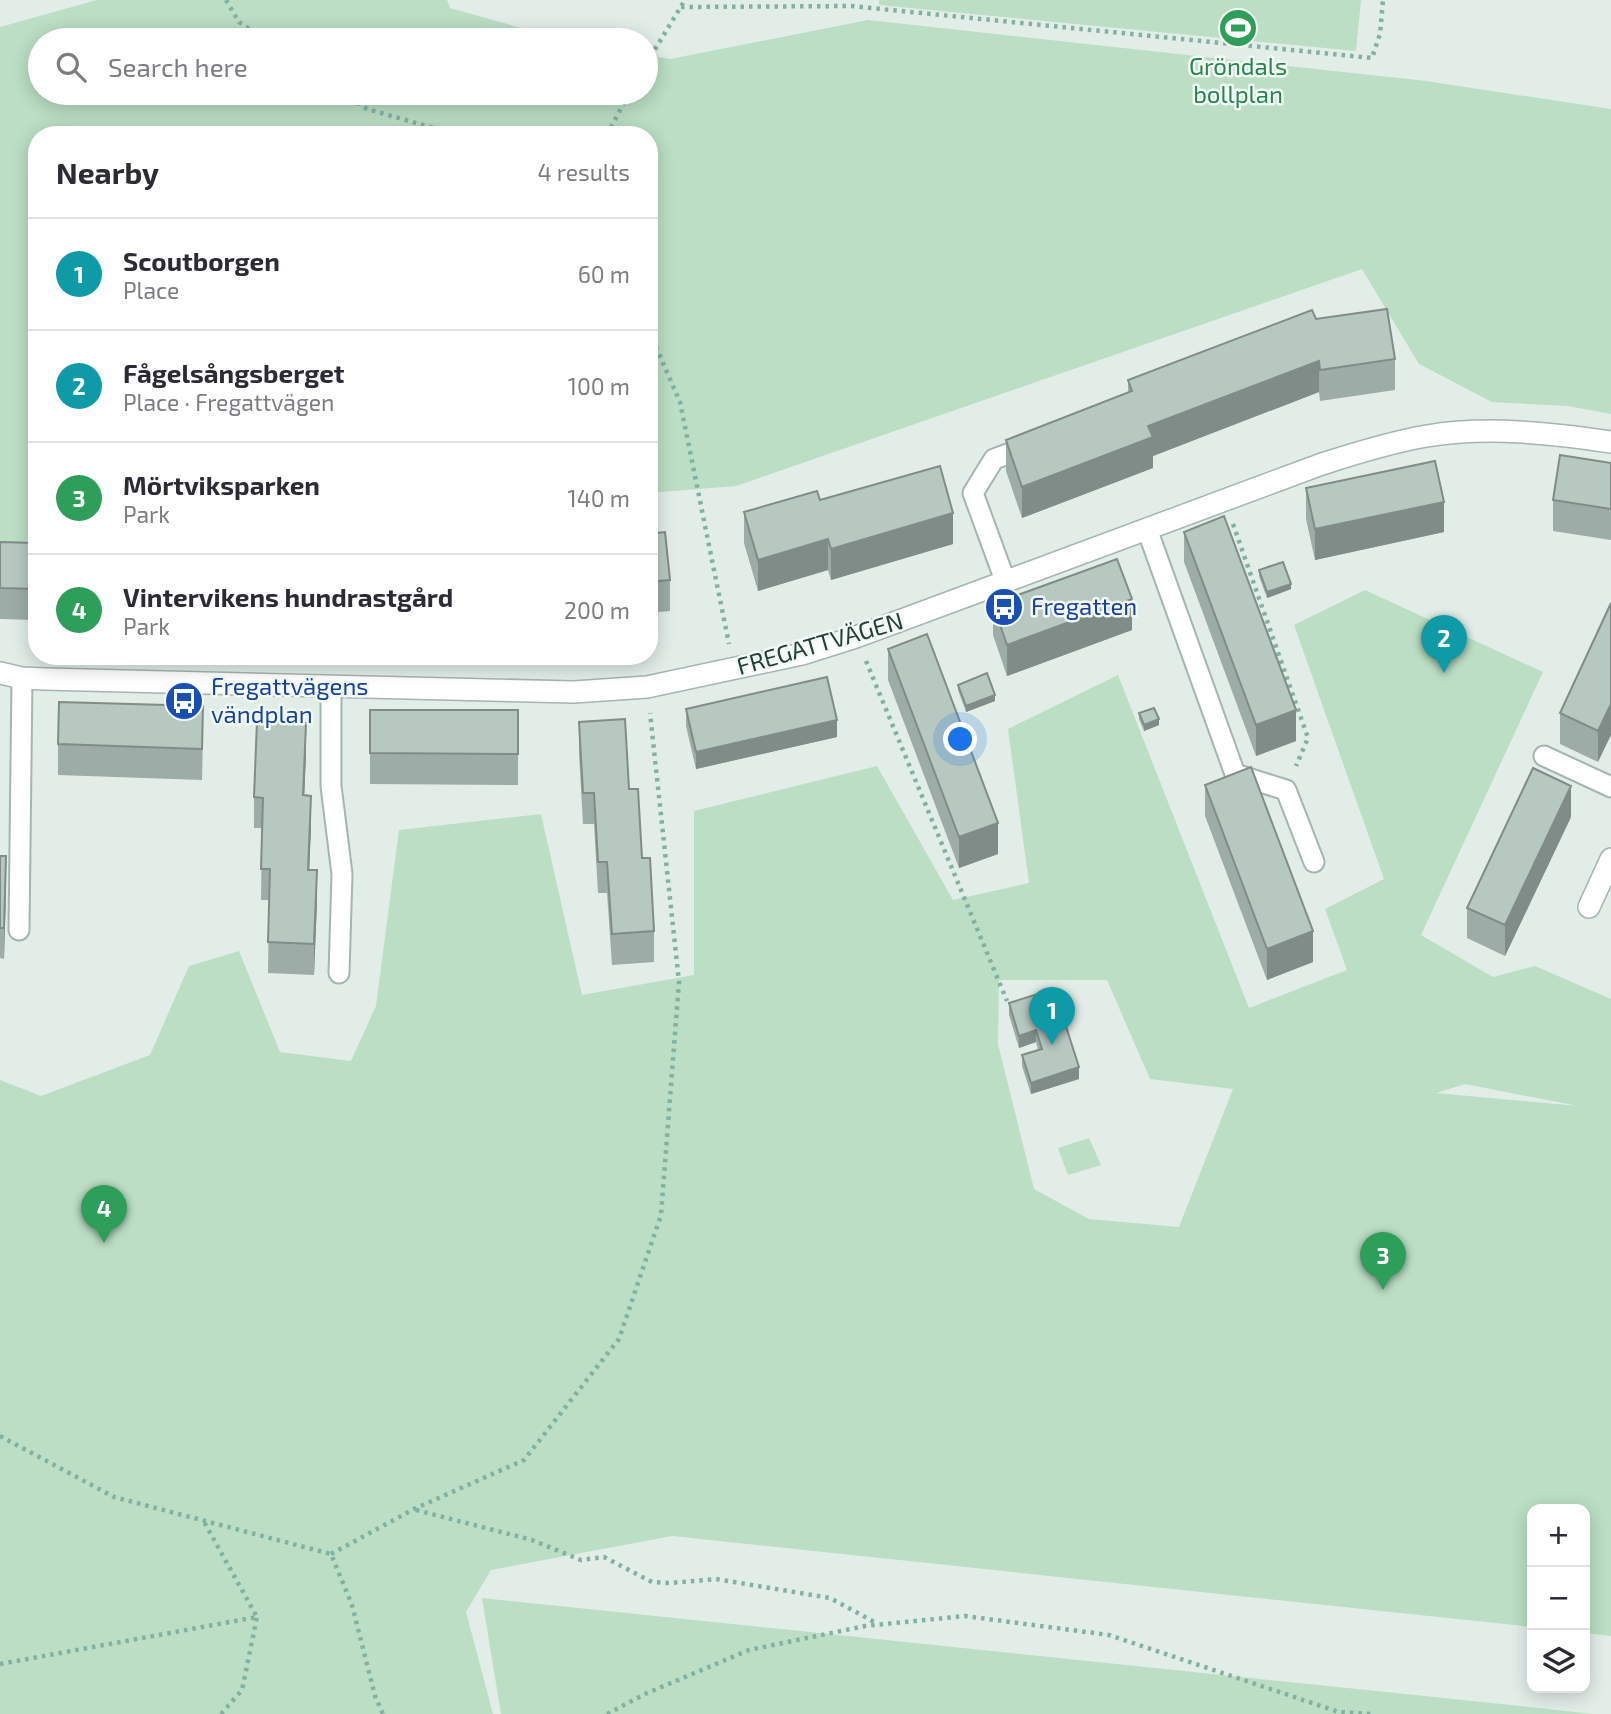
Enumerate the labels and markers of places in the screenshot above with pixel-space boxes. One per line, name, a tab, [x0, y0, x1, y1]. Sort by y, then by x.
sports icon: Gröndals bollplan	[1217, 7, 1259, 49]
place label: Gröndals bollplan	[1189, 51, 1287, 108]
bus stop icon: Fregatten	[983, 586, 1025, 628]
place label: Fregatten	[1031, 591, 1137, 620]
pin: 2	[1421, 615, 1467, 673]
place label: Fregattvägens vändplan	[211, 671, 369, 728]
bus stop icon: Fregattvägens vändplan	[163, 680, 205, 722]
pin: 1	[1029, 987, 1075, 1045]
pin: 4	[81, 1185, 127, 1243]
pin: 3	[1360, 1232, 1406, 1290]

